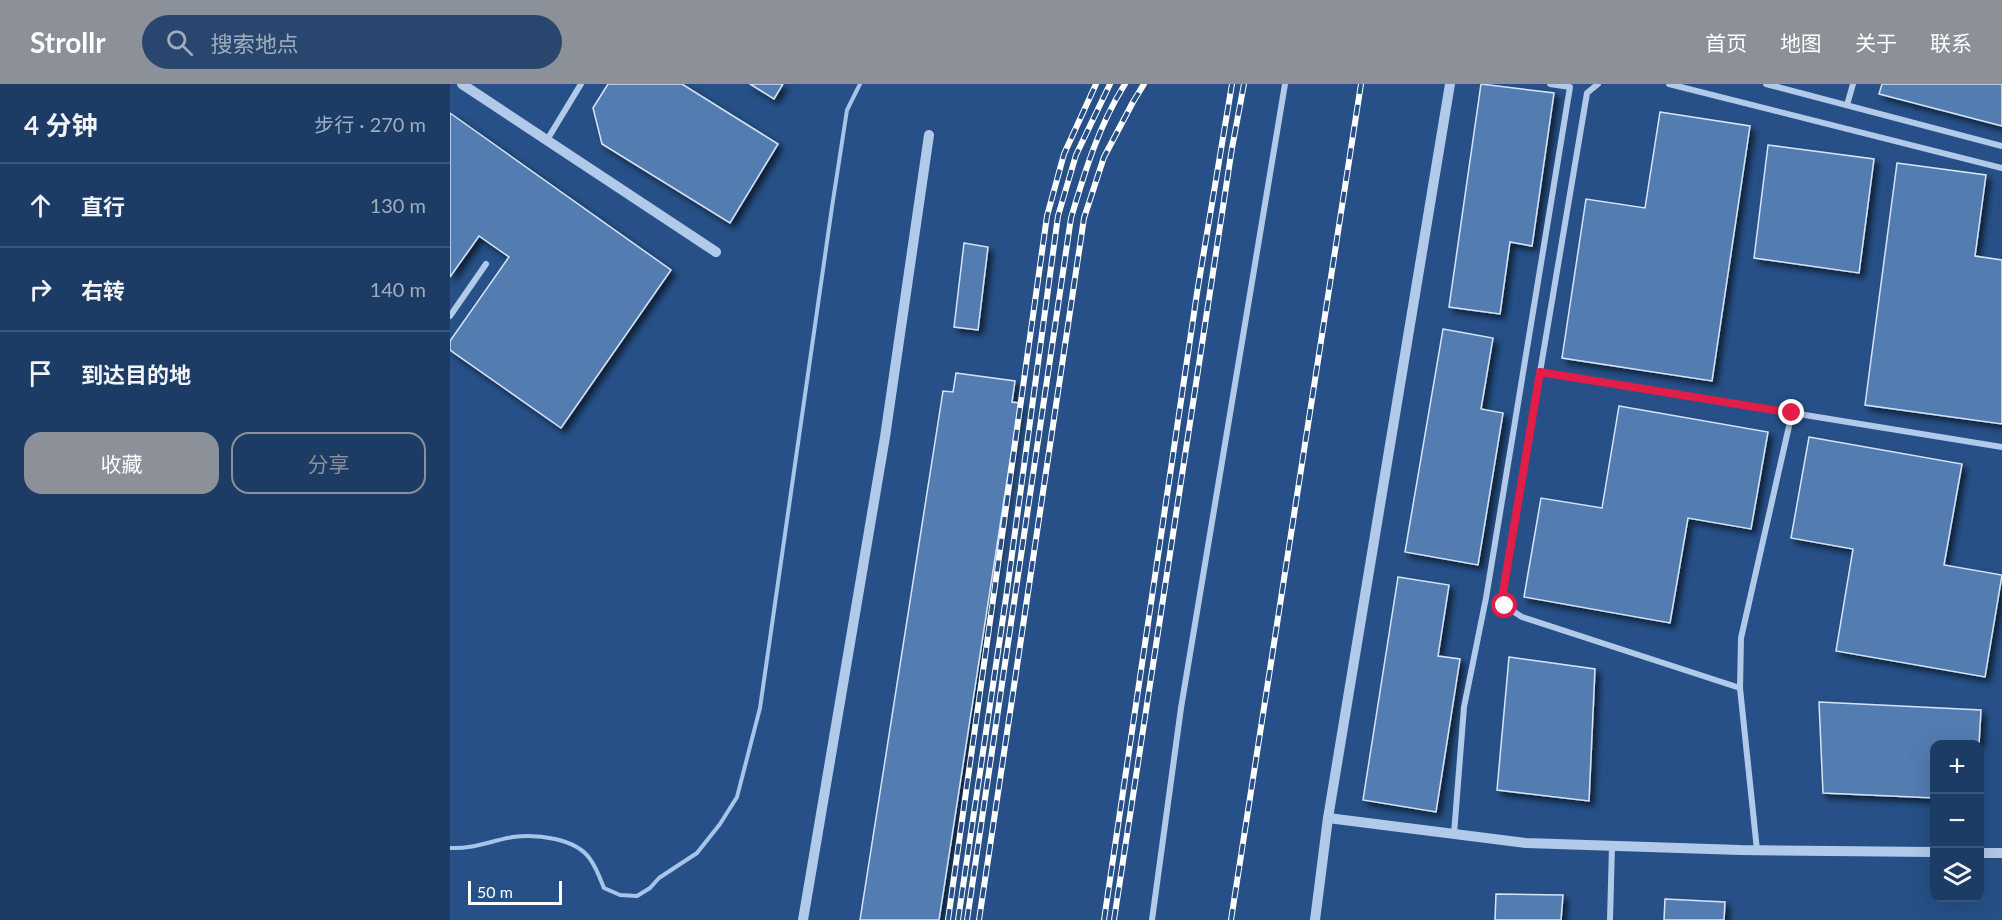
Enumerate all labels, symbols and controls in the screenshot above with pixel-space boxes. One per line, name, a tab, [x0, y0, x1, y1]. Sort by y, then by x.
search box	[142, 15, 562, 69]
text: Strollr	[30, 25, 106, 59]
icon: search	[163, 26, 196, 59]
text: 搜索地点	[211, 30, 299, 57]
text: 首页	[1705, 30, 1747, 55]
text: 地图	[1780, 30, 1822, 55]
text: 关于	[1855, 30, 1897, 55]
text: 联系	[1930, 30, 1972, 55]
text: 4 分钟	[24, 109, 97, 141]
text: 步行 · 270 m	[314, 112, 426, 136]
icon: ahead	[24, 189, 57, 222]
text: 直行	[81, 193, 125, 220]
text: 130 m	[370, 193, 426, 217]
icon: right	[24, 273, 57, 306]
text: 右转	[81, 277, 125, 304]
text: 140 m	[370, 277, 426, 301]
icon: arrive	[24, 357, 57, 390]
text: 到达目的地	[81, 361, 191, 388]
route end	[1778, 399, 1804, 425]
button: 收藏	[24, 432, 219, 494]
button: 分享	[231, 432, 426, 494]
route start	[1491, 592, 1517, 618]
map controls	[1930, 740, 1984, 902]
button: +	[1930, 740, 1984, 794]
button: −	[1930, 794, 1984, 848]
button: layers	[1930, 848, 1984, 902]
scale bar	[468, 878, 562, 906]
text: 50 m	[477, 882, 513, 901]

